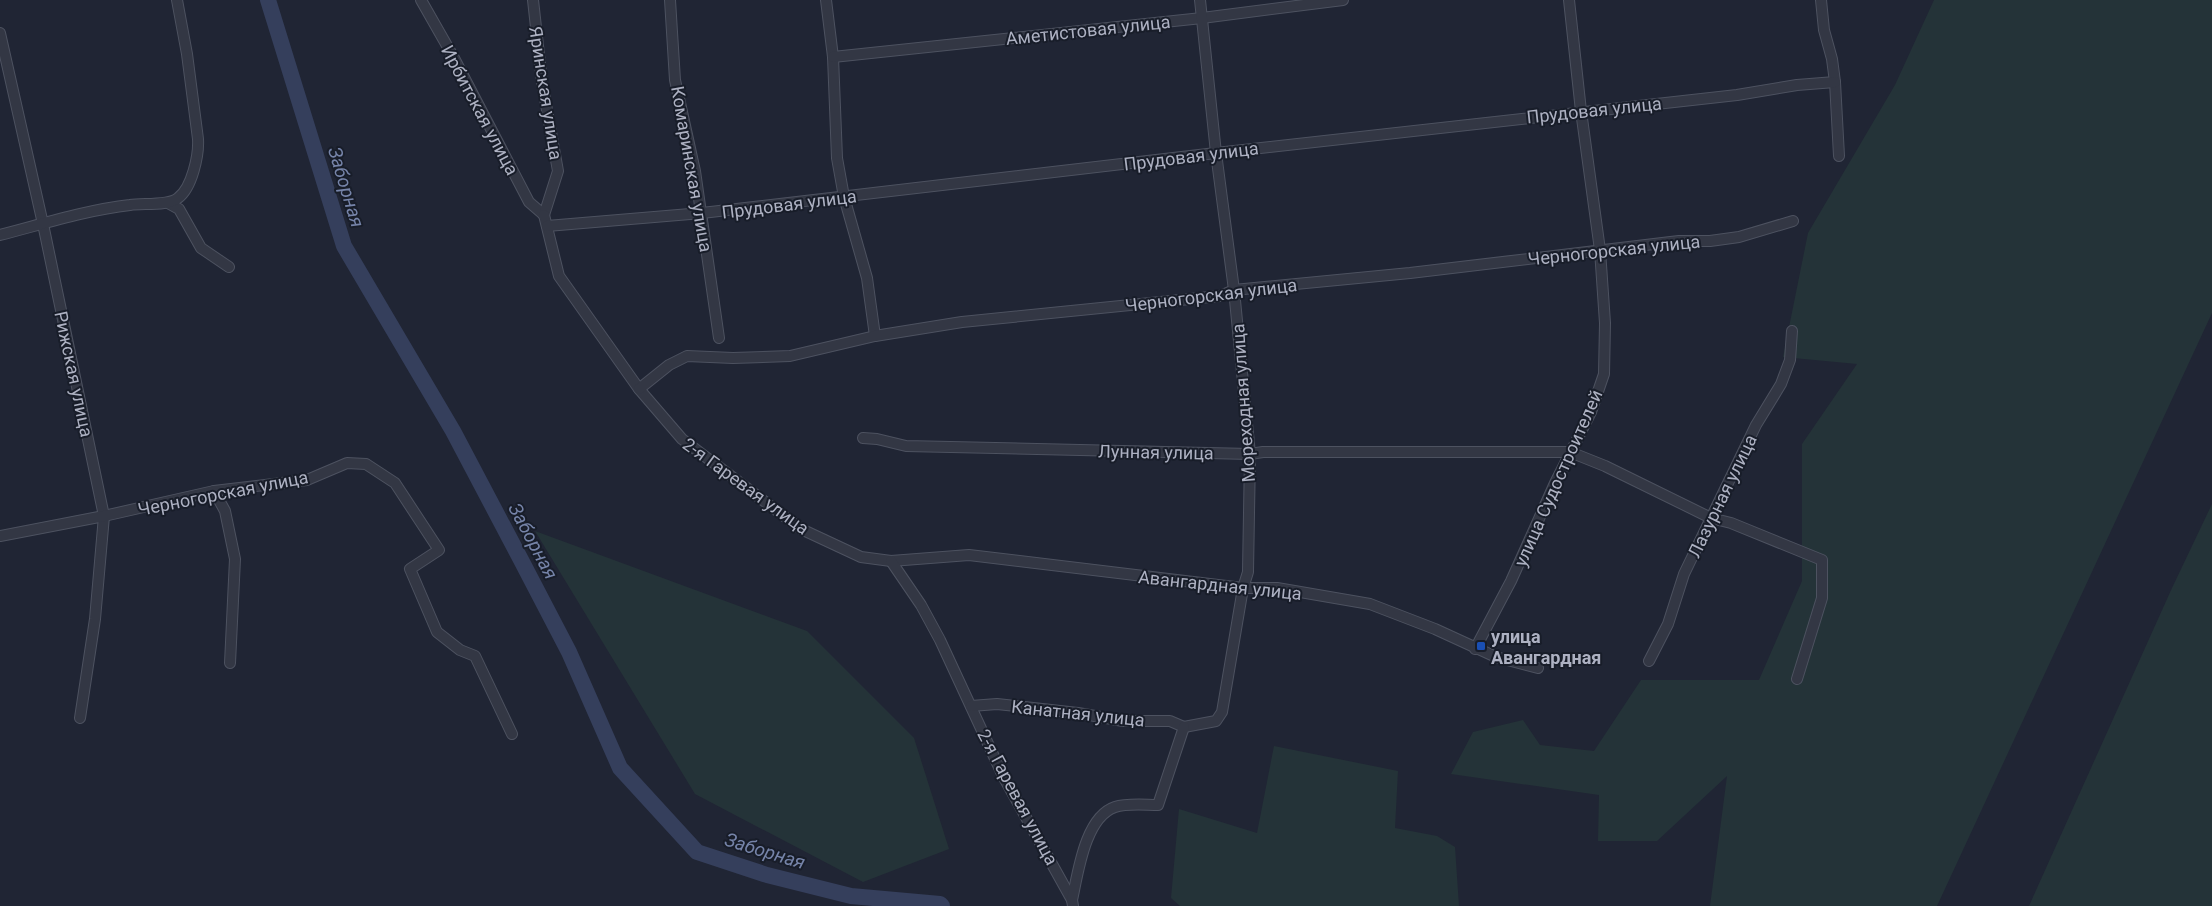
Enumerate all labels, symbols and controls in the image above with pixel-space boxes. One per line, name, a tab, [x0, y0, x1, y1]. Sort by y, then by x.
street label: Аметистовая улица	[1005, 11, 1171, 49]
street label: Яринская улица	[525, 25, 567, 161]
street label: Ирбитская улица	[437, 42, 523, 178]
street label: Комаринская улица	[667, 84, 717, 254]
street label: Прудовая улица	[1525, 92, 1663, 128]
street label: Прудовая улица	[1122, 137, 1260, 175]
water label: Заборная	[323, 144, 369, 230]
street label: Прудовая улица	[720, 185, 858, 223]
street label: Черногорская улица	[1527, 231, 1701, 269]
street label: Черногорская улица	[1124, 274, 1298, 316]
street label: Рижская улица	[50, 309, 98, 439]
street label: Мореходная улица	[1227, 323, 1259, 483]
street label: улица Судостроителей	[1509, 386, 1607, 570]
street label: Лазурная улица	[1683, 431, 1761, 561]
street label: 2-я Гаревая улица	[679, 433, 813, 539]
street label: Лунная улица	[1098, 440, 1214, 464]
street label: Черногорская улица	[136, 466, 310, 520]
water label: Заборная	[503, 499, 563, 583]
street label: Авангардная улица	[1137, 566, 1303, 604]
place label: улица Авангардная	[1491, 626, 1601, 668]
marker: улица Авангардная	[1475, 640, 1487, 652]
street label: Канатная улица	[1010, 696, 1146, 730]
street label: 2-я Гаревая улица	[973, 725, 1063, 869]
water label: Заборная	[722, 828, 808, 874]

